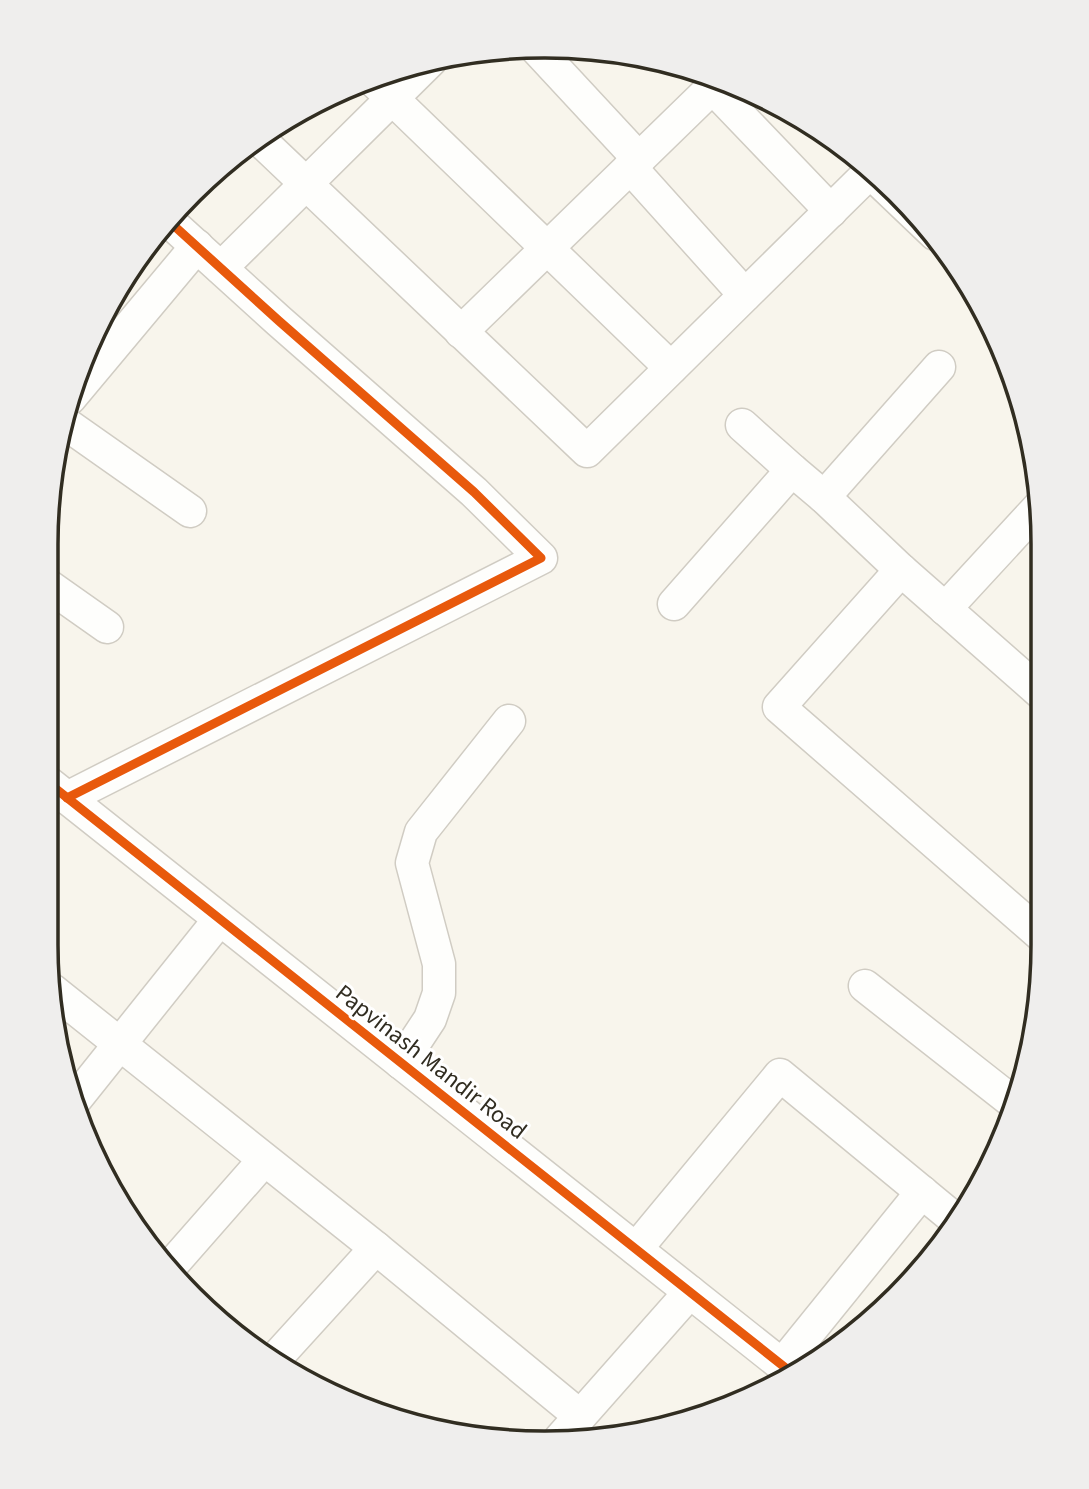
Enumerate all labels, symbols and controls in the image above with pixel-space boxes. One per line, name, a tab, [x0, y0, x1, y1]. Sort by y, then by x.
street label: Papvinash Mandir Road	[328, 976, 534, 1148]

